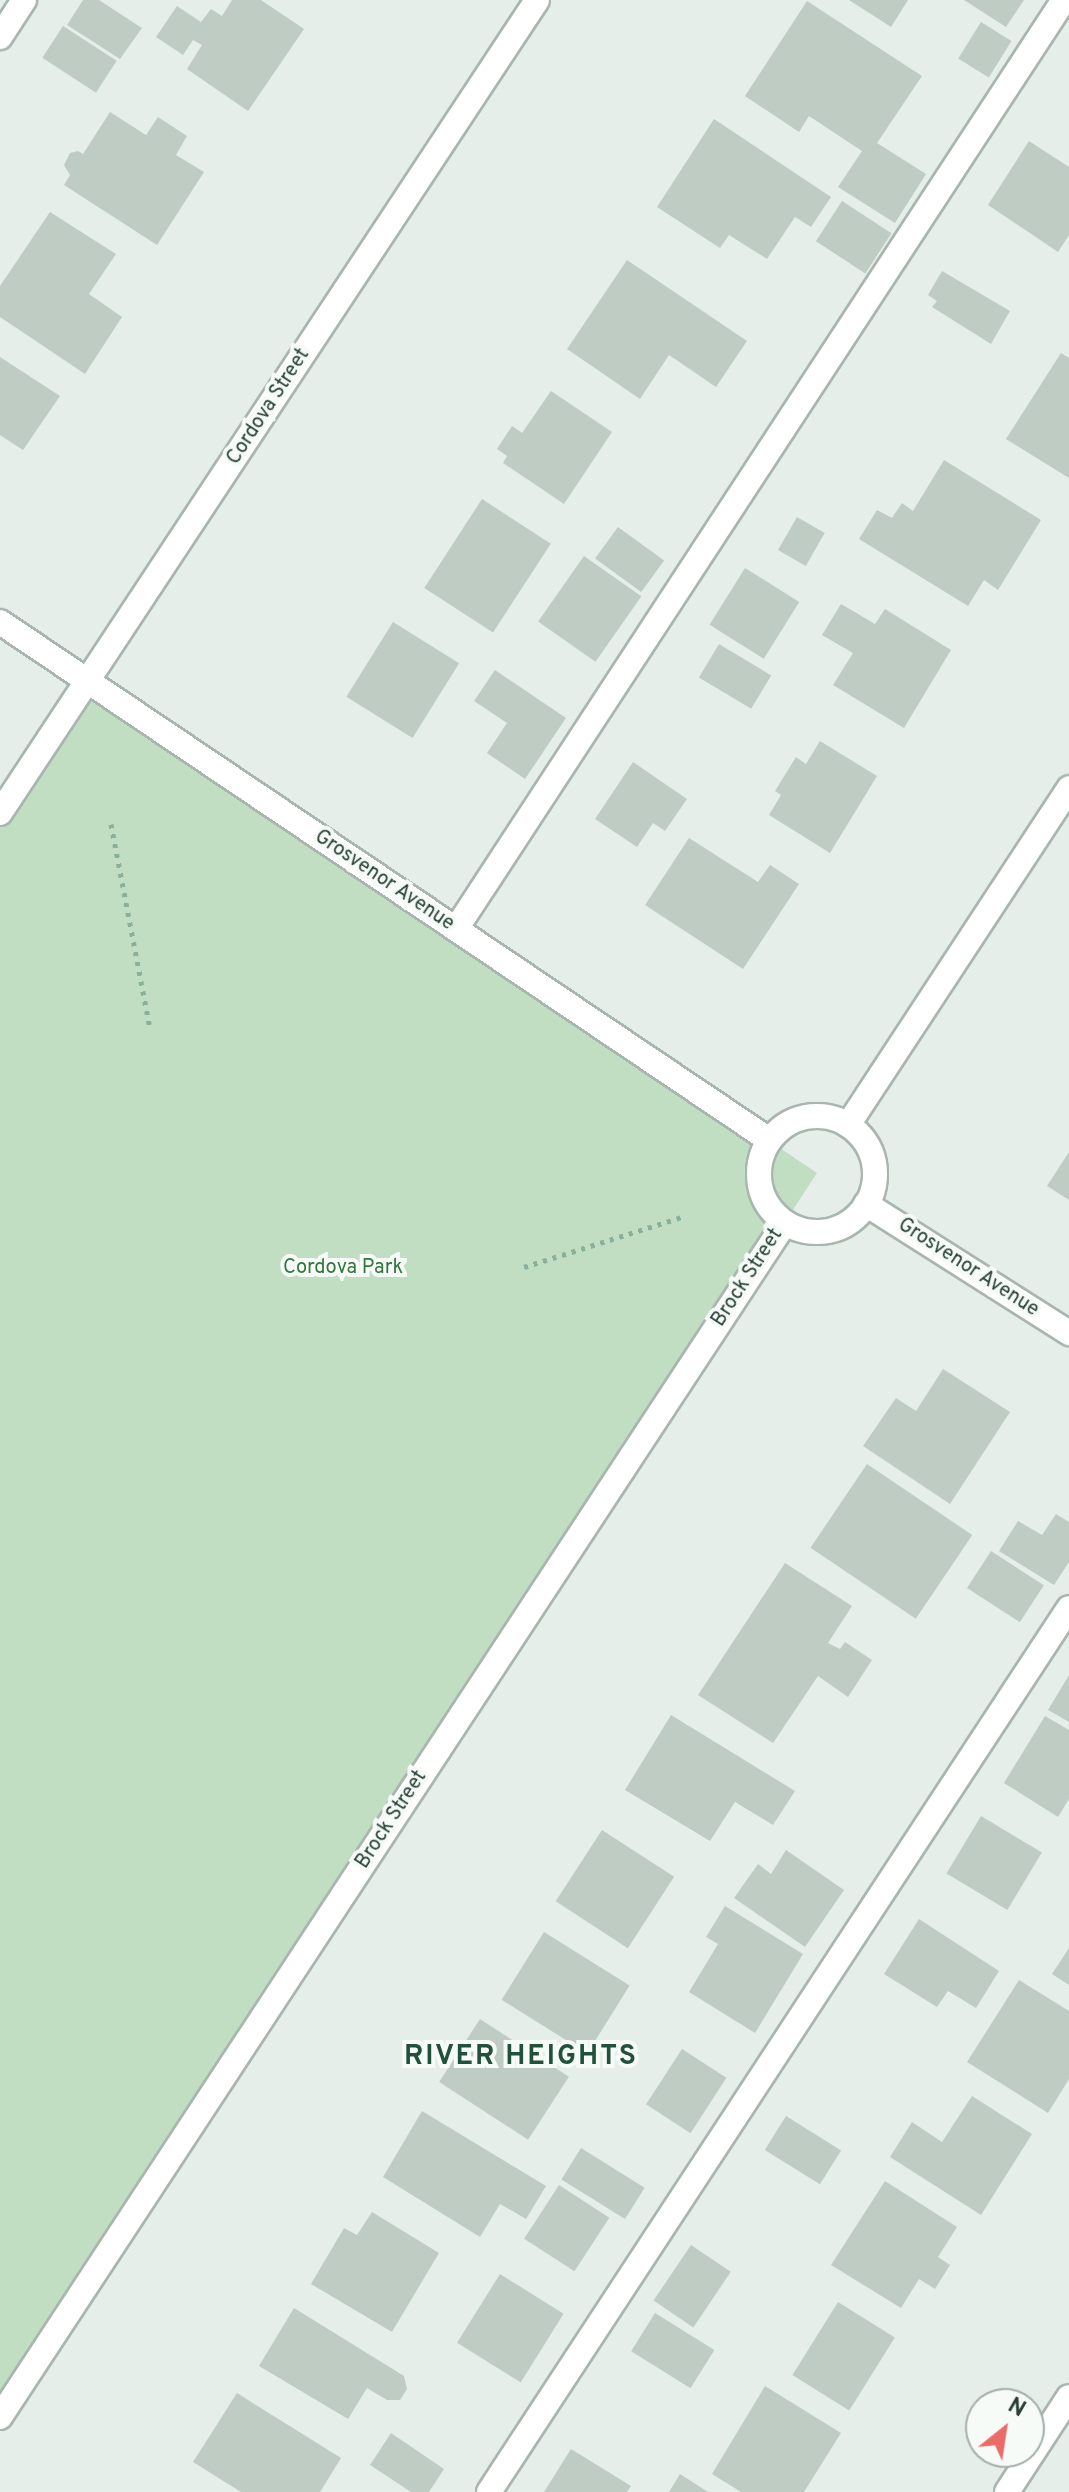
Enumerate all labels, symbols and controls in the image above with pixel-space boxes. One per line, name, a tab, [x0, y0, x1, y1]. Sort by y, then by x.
street label: Cordova Street	[222, 344, 316, 470]
street label: Grosvenor Avenue	[309, 825, 459, 937]
street label: Grosvenor Avenue	[893, 1213, 1043, 1323]
street label: Brock Street	[707, 1224, 789, 1332]
park label: Cordova Park	[283, 1256, 403, 1280]
street label: Brock Street	[351, 1766, 433, 1874]
district label: RIVER HEIGHTS	[404, 2040, 638, 2074]
north arrow	[965, 2388, 1045, 2468]
text: N	[1003, 2393, 1030, 2424]

